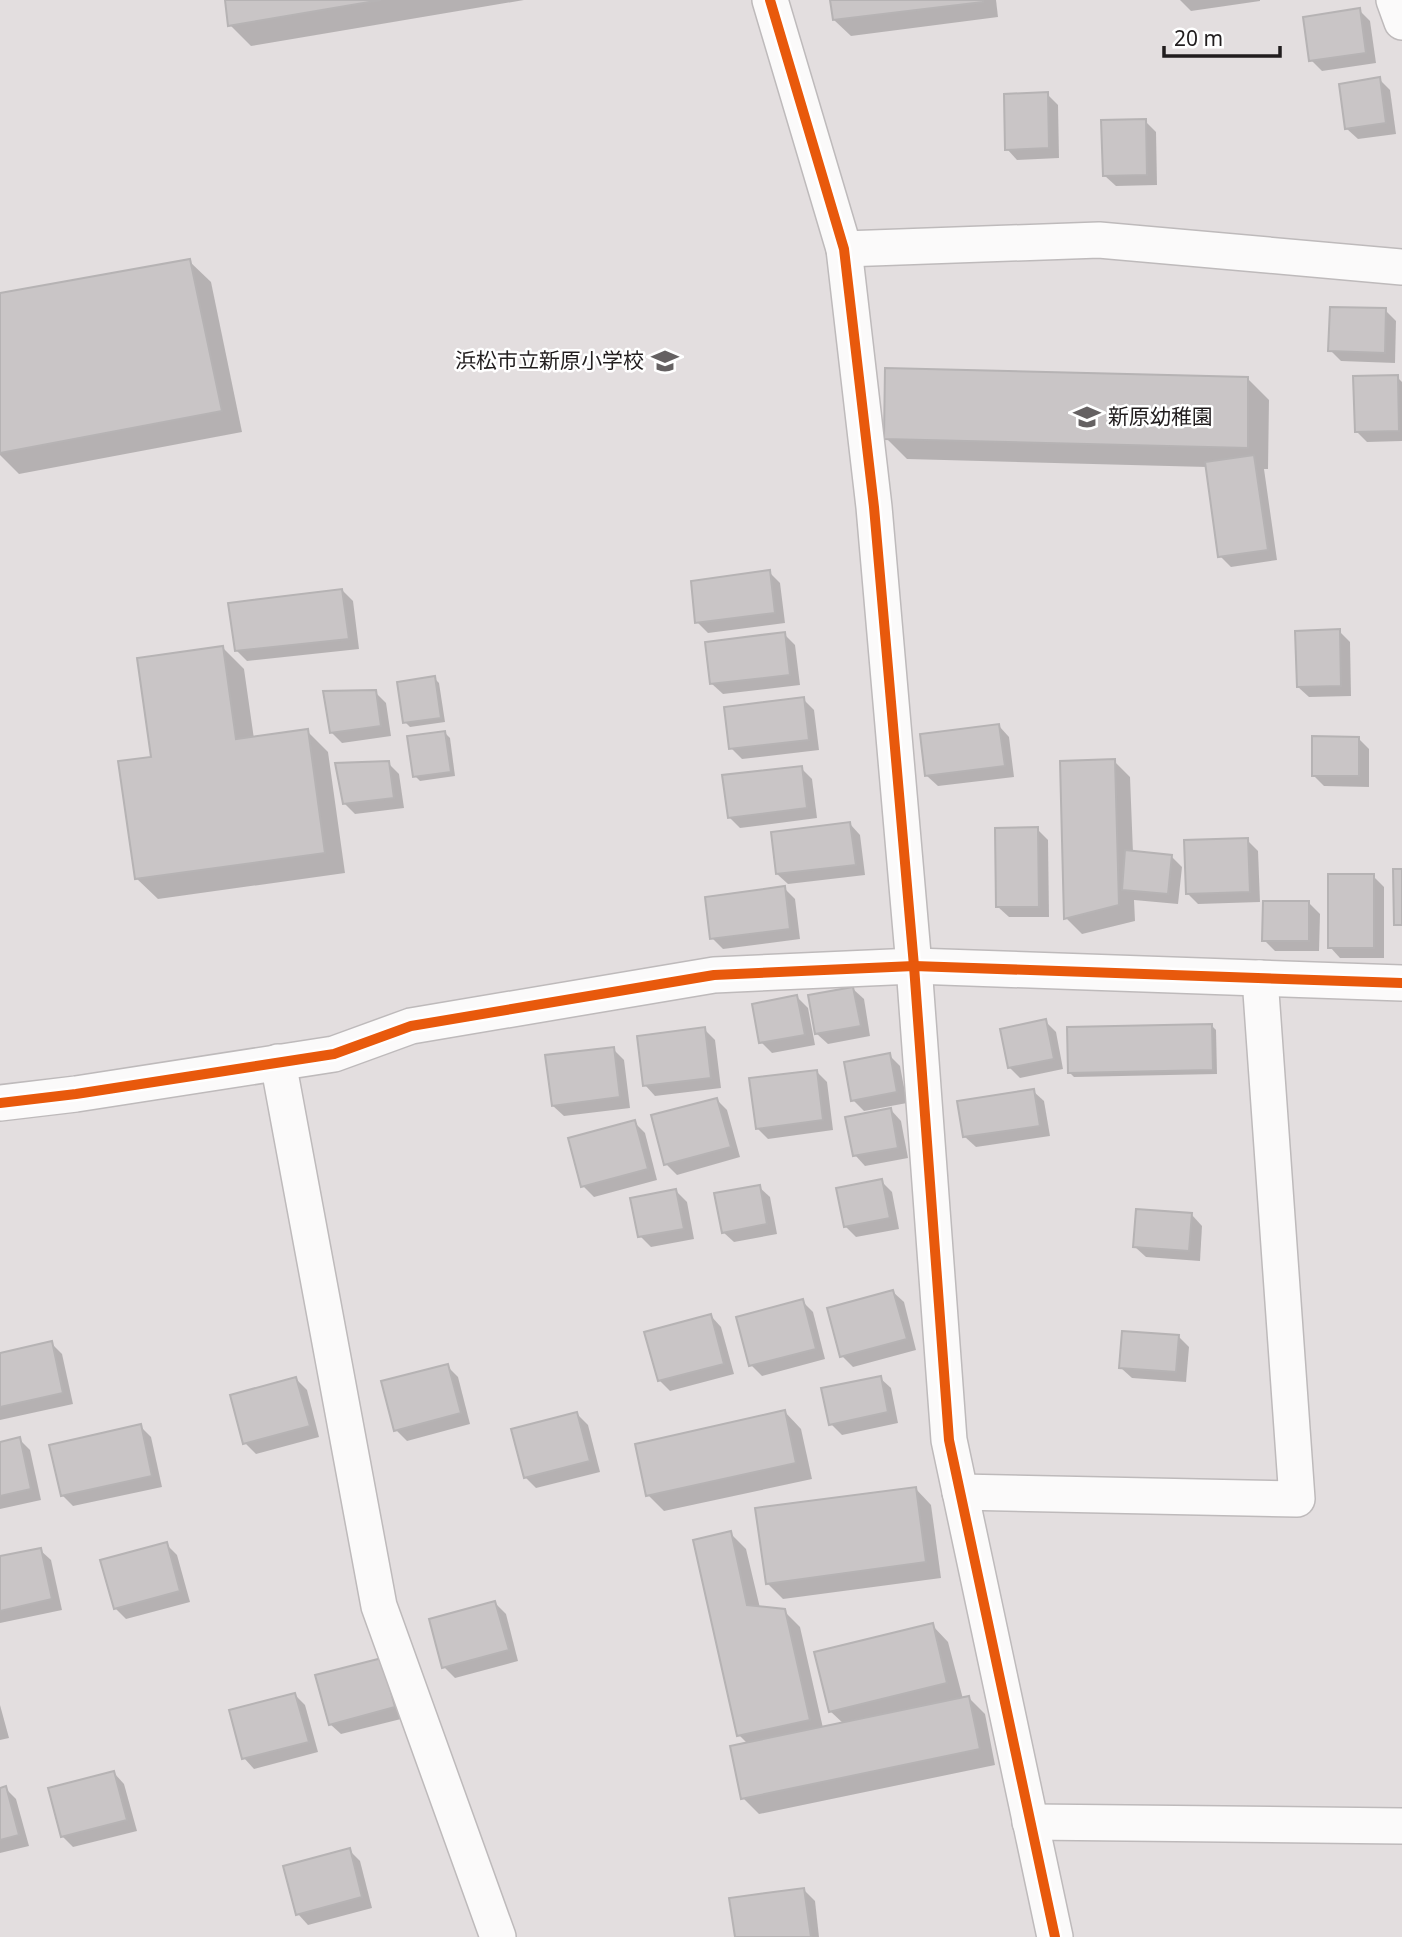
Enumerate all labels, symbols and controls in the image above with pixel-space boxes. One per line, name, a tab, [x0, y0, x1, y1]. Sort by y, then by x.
scale bar	[1164, 14, 1280, 58]
text: 20 m	[1174, 24, 1223, 52]
place label: 浜松市立新原小学校	[455, 346, 644, 374]
school or university icon: 浜松市立新原小学校	[650, 346, 680, 376]
school or university icon: 新原幼稚園	[1072, 402, 1102, 432]
place label: 新原幼稚園	[1108, 402, 1213, 430]

